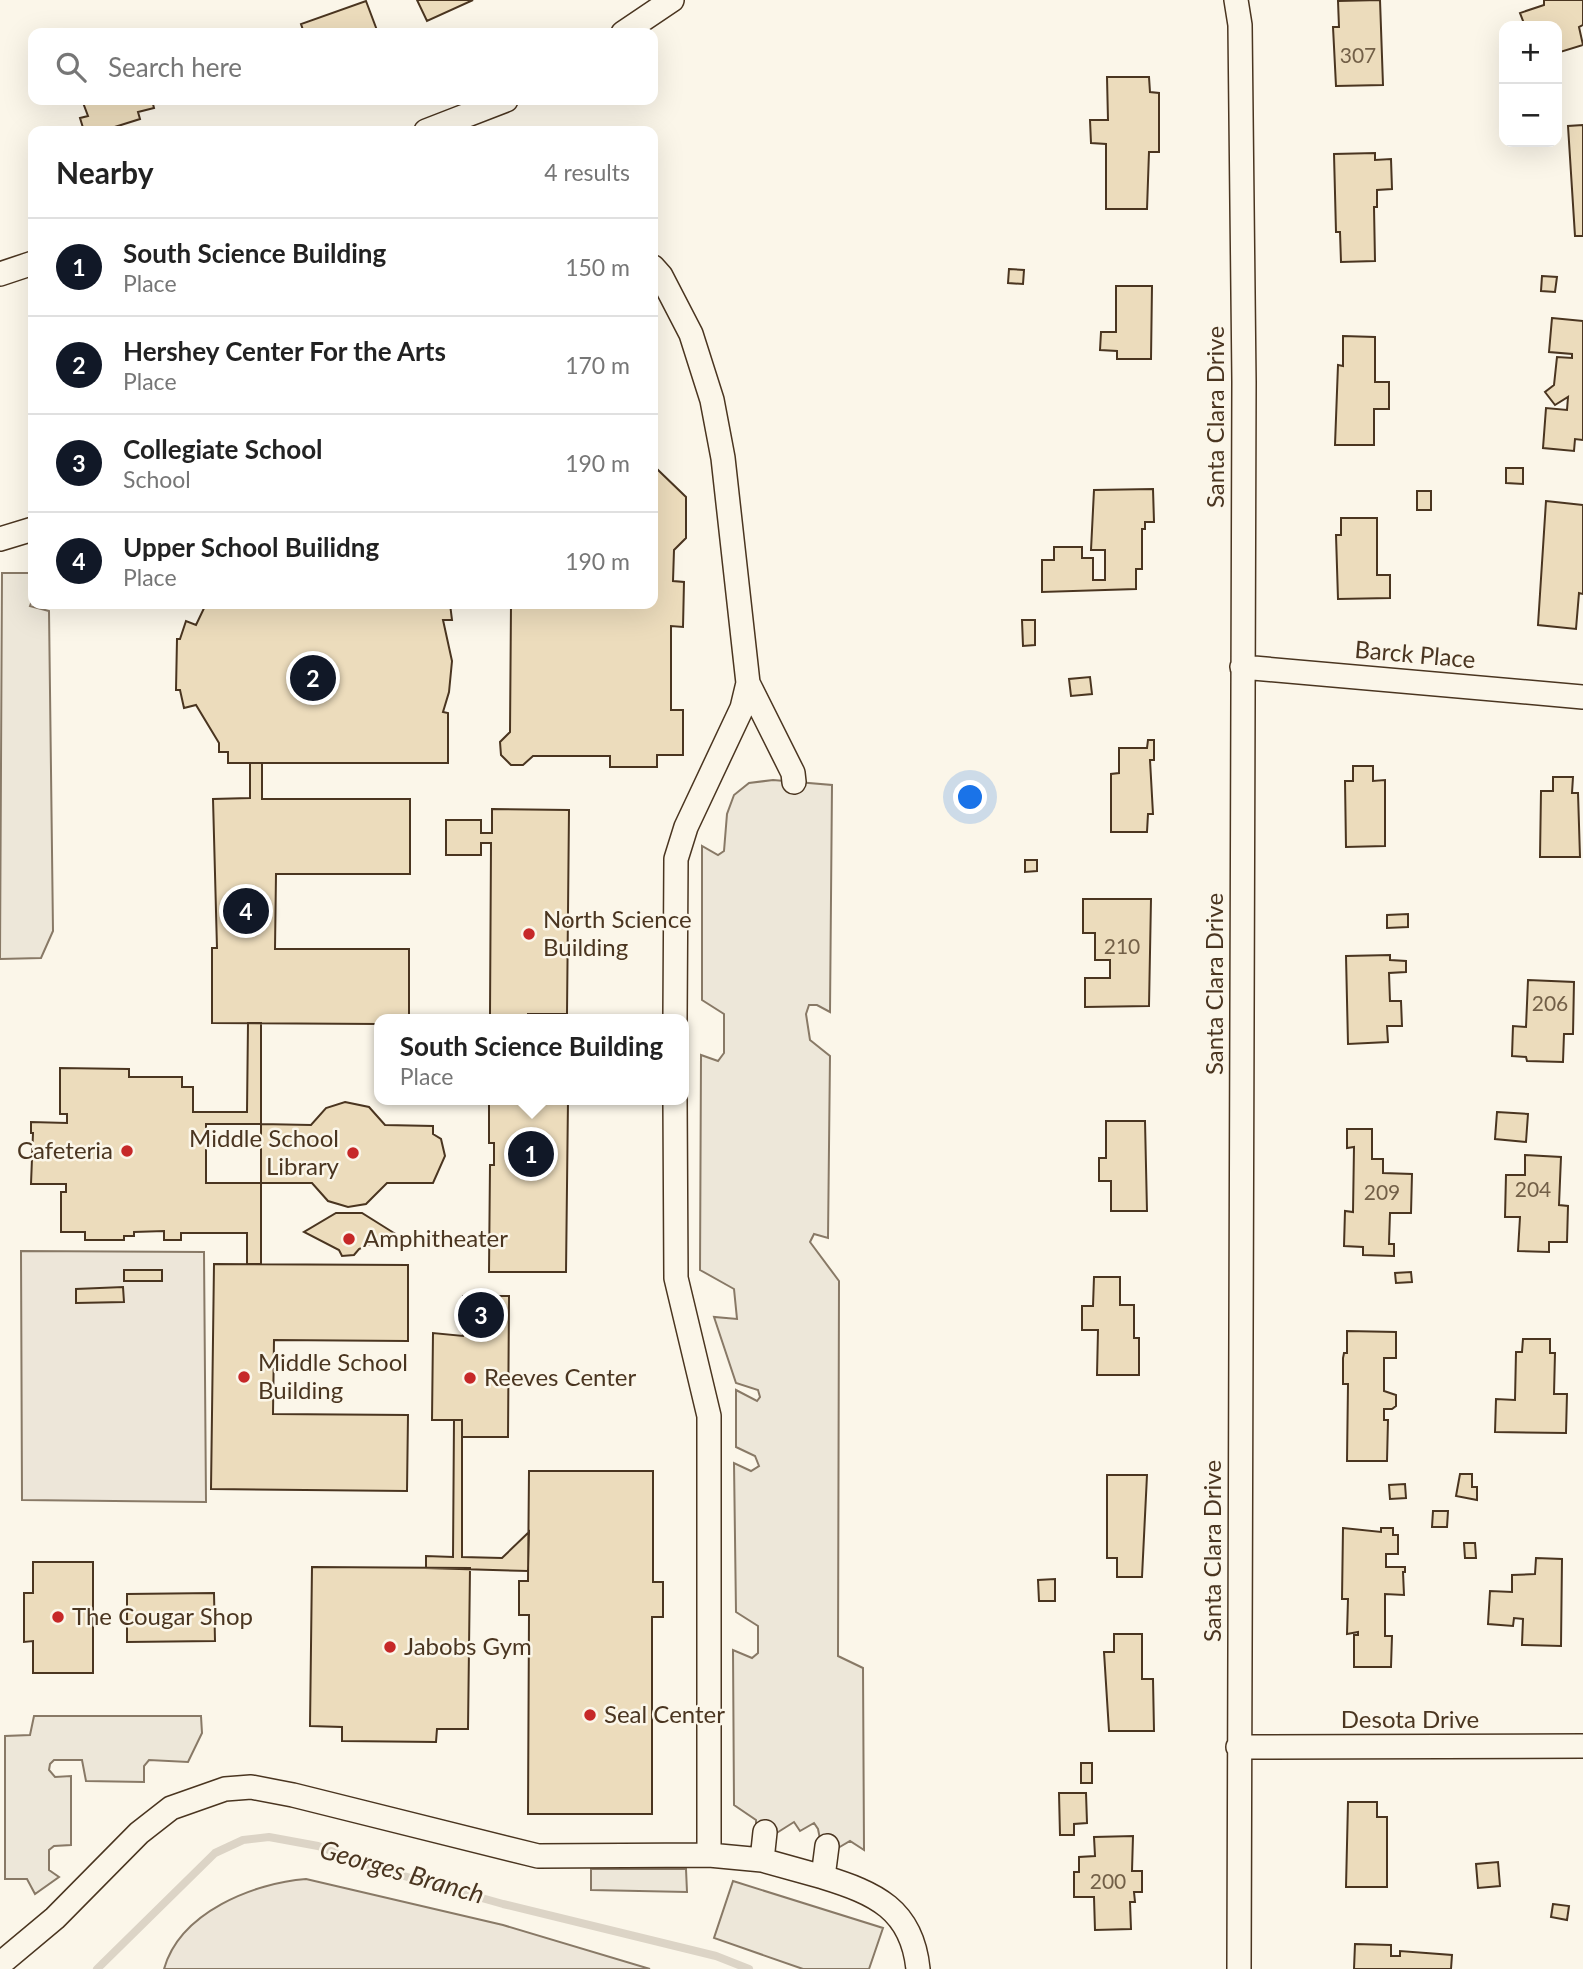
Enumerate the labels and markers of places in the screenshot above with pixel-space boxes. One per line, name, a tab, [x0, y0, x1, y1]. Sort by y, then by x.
pin: 2	[290, 652, 336, 704]
pin: 4	[223, 885, 269, 937]
place label: North Science Building	[543, 904, 692, 961]
marker: North Science Building	[521, 926, 537, 942]
place label: Middle School Library	[189, 1123, 340, 1180]
pin: 1	[508, 1128, 554, 1180]
place label: Cafeteria	[17, 1135, 113, 1164]
marker: Cafeteria	[119, 1143, 135, 1159]
marker: Middle School Library	[345, 1145, 361, 1161]
place label: Amphitheater	[363, 1223, 508, 1252]
marker: Amphitheater	[341, 1231, 357, 1247]
pin: 3	[458, 1289, 504, 1341]
place label: Middle School Building	[258, 1347, 408, 1404]
place label: Reeves Center	[484, 1362, 636, 1391]
marker: Middle School Building	[236, 1369, 252, 1385]
marker: Reeves Center	[462, 1370, 478, 1386]
place label: The Cougar Shop	[72, 1601, 253, 1630]
marker: The Cougar Shop	[50, 1609, 66, 1625]
place label: Jabobs Gym	[404, 1631, 532, 1660]
marker: Jabobs Gym	[382, 1639, 398, 1655]
place label: Seal Center	[604, 1699, 725, 1728]
marker: Seal Center	[582, 1707, 598, 1723]

